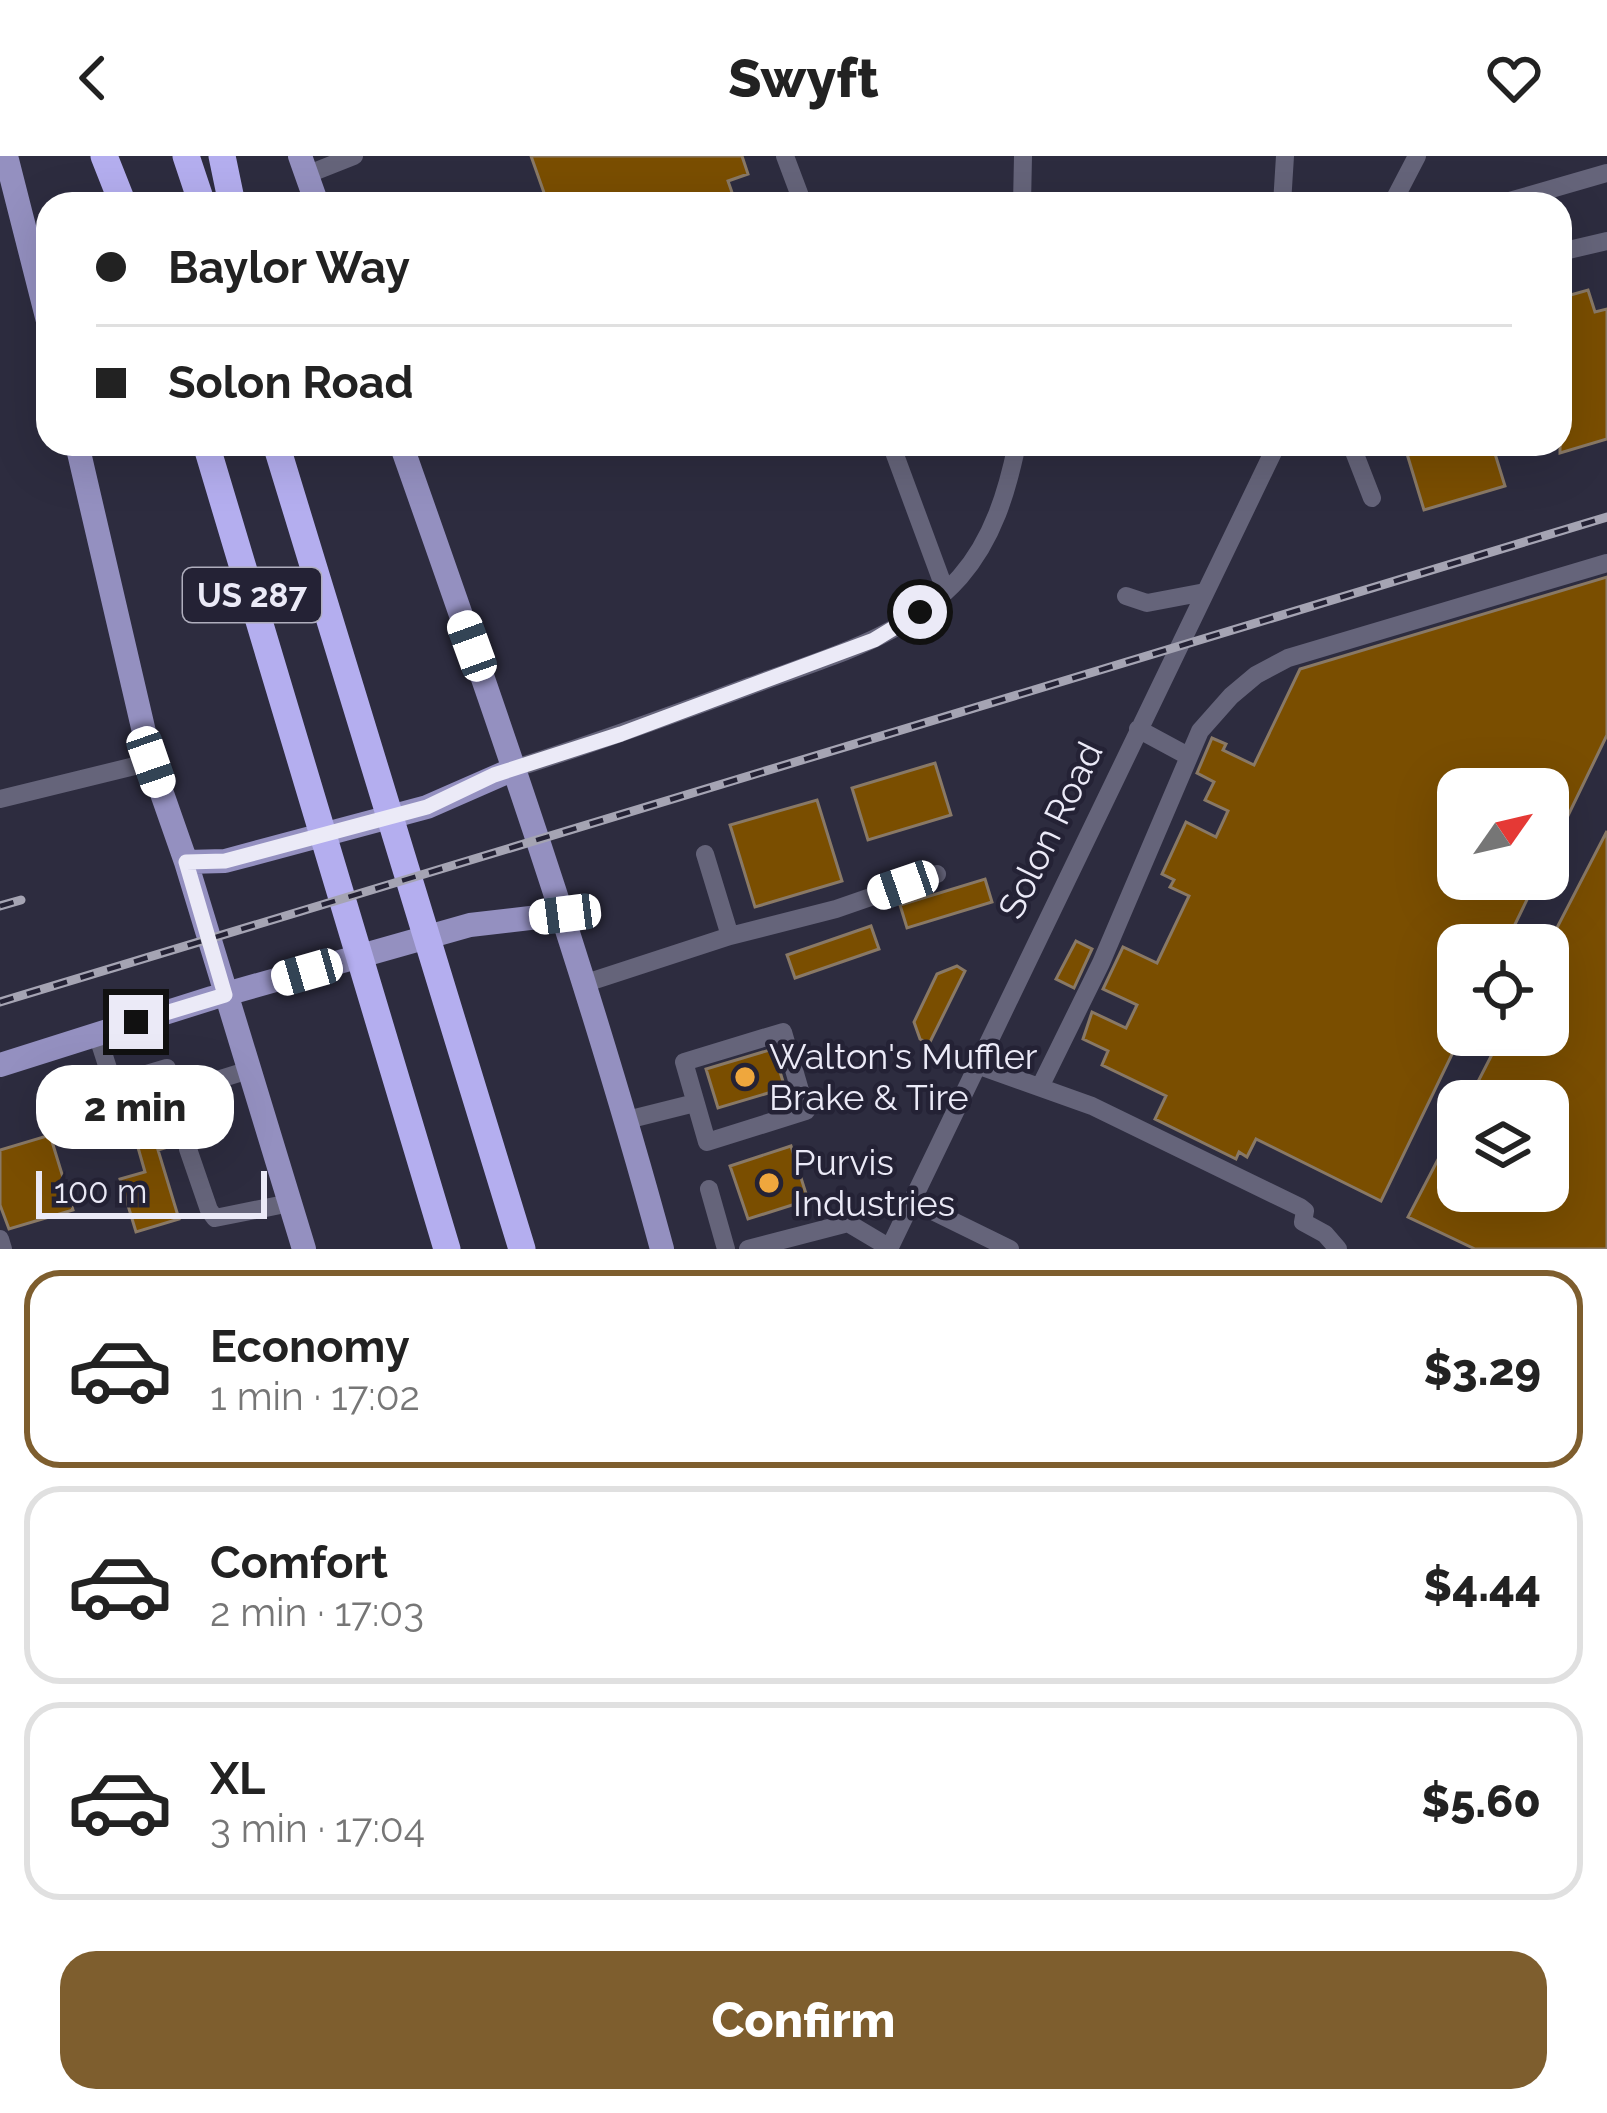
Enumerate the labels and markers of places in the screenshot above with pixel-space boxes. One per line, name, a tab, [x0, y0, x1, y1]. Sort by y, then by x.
place label: Walton's Muffler Brake & Tire	[769, 1035, 1038, 1118]
marker: Walton's Muffler Brake & Tire	[732, 1064, 758, 1090]
place label: Purvis Industries	[793, 1141, 955, 1224]
marker: Purvis Industries	[756, 1170, 782, 1196]

